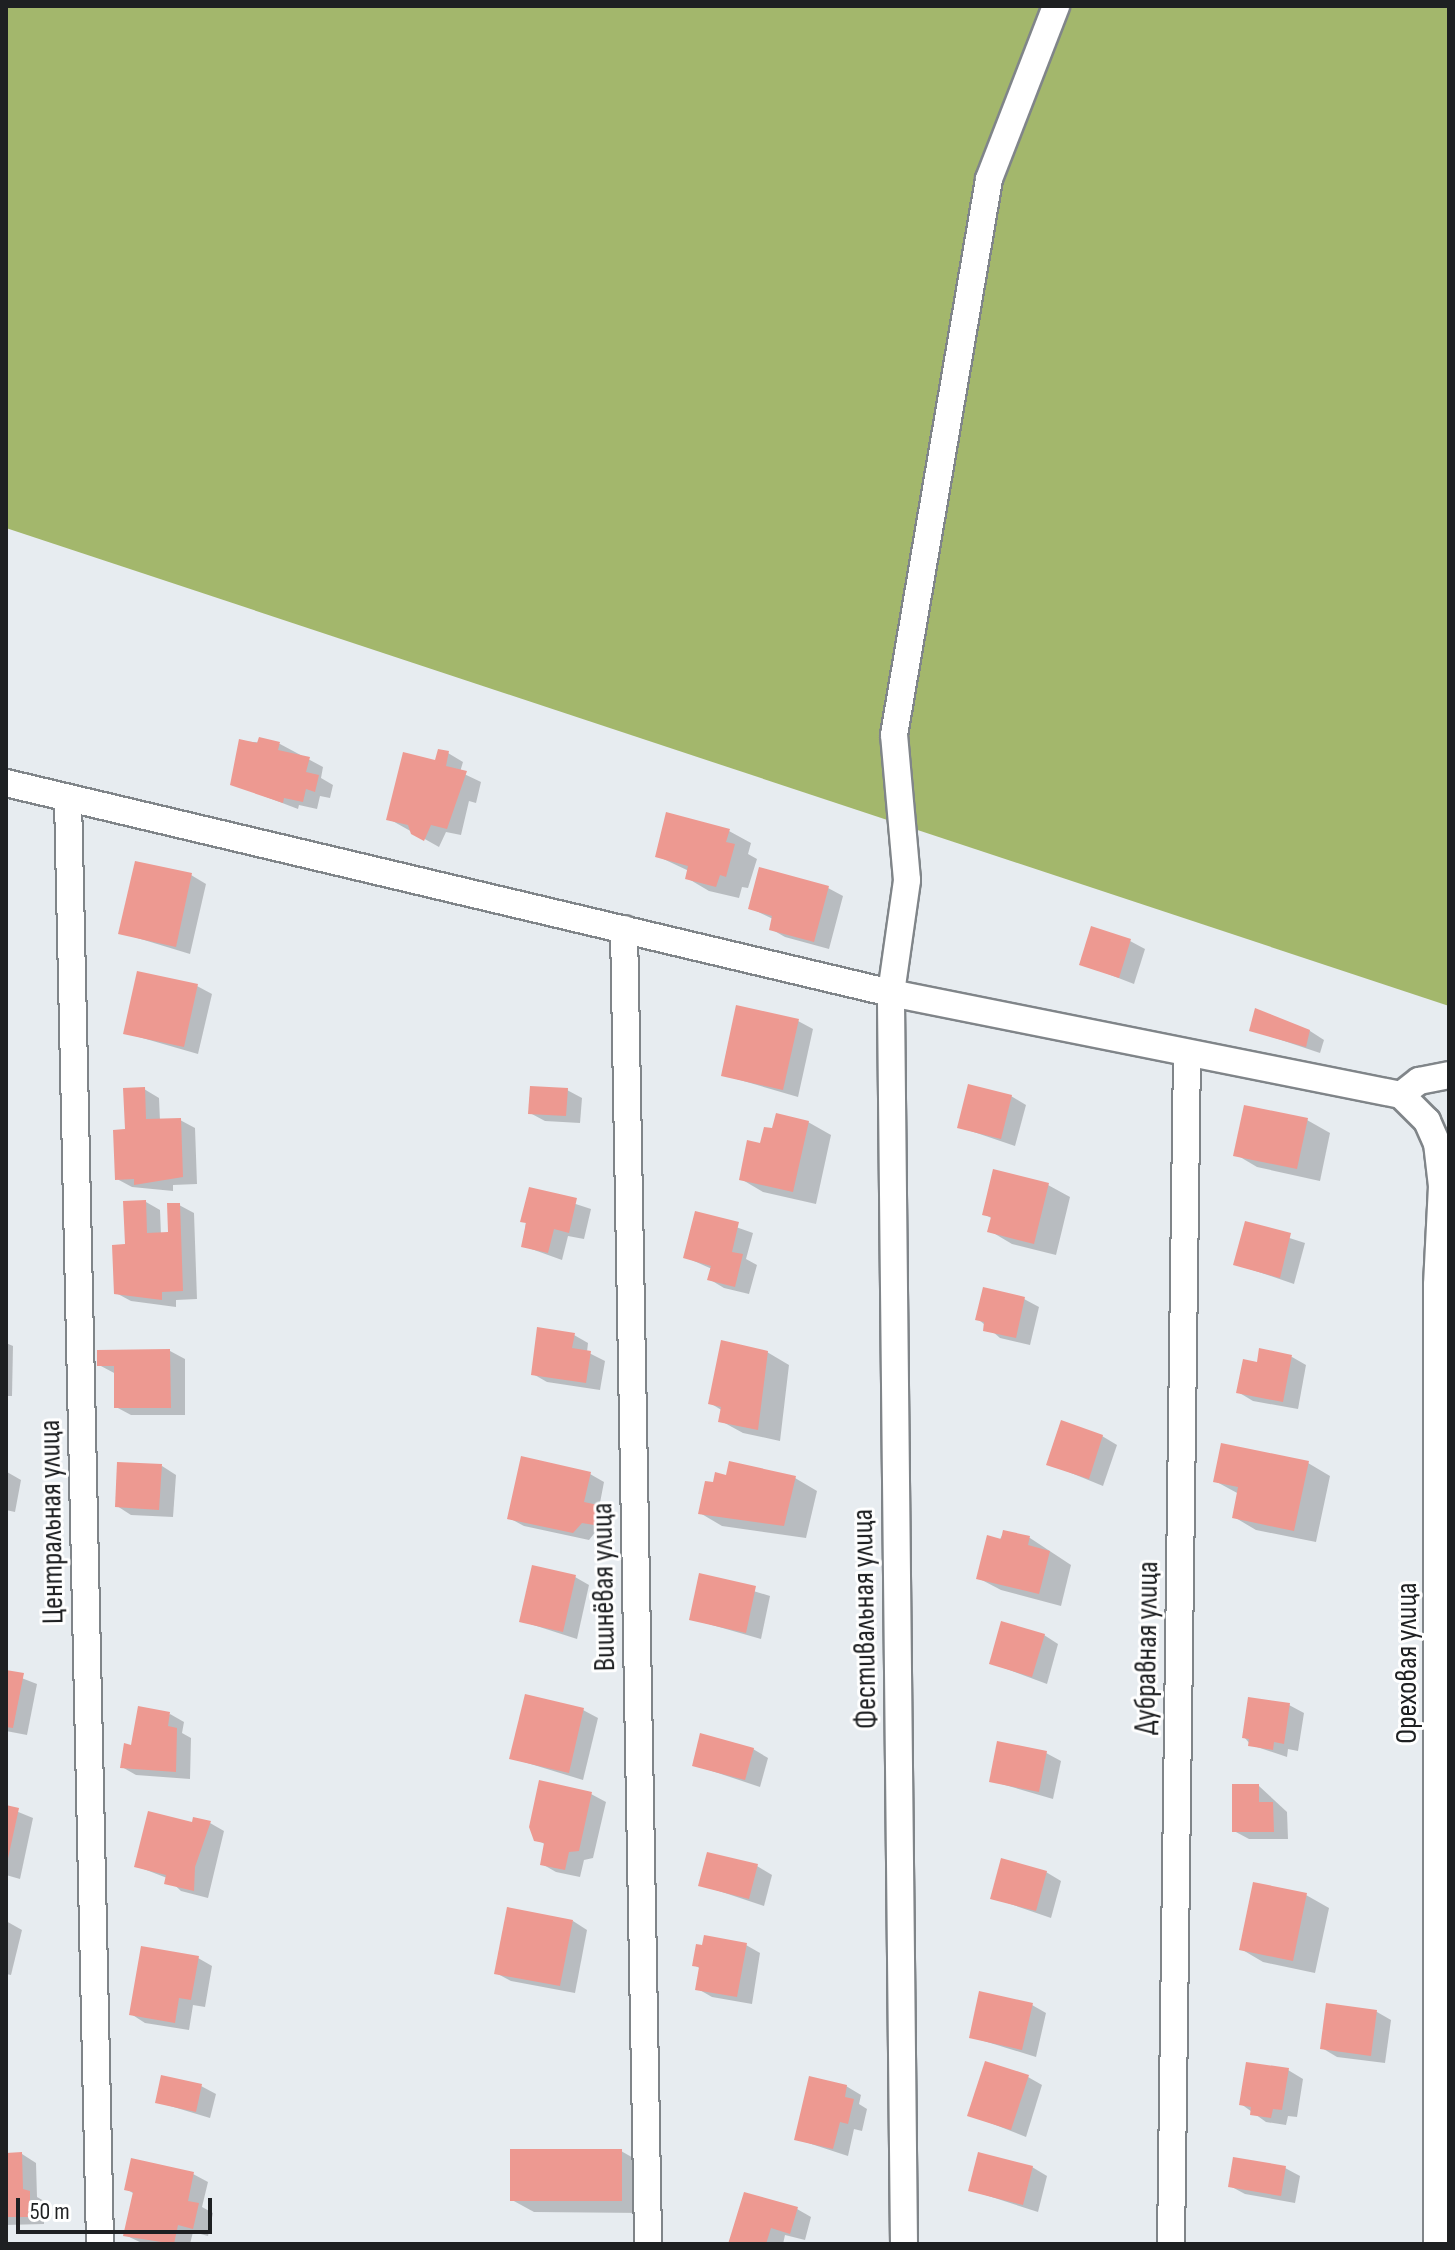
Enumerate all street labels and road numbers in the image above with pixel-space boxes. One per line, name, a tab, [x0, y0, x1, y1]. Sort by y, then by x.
street label: Центральная улица	[32, 1420, 72, 1624]
street label: Вишнёвая улица	[585, 1502, 623, 1672]
street label: Фестивальная улица	[845, 1509, 885, 1729]
street label: Дубравная улица	[1127, 1561, 1167, 1735]
street label: Ореховая улица	[1389, 1582, 1425, 1744]

